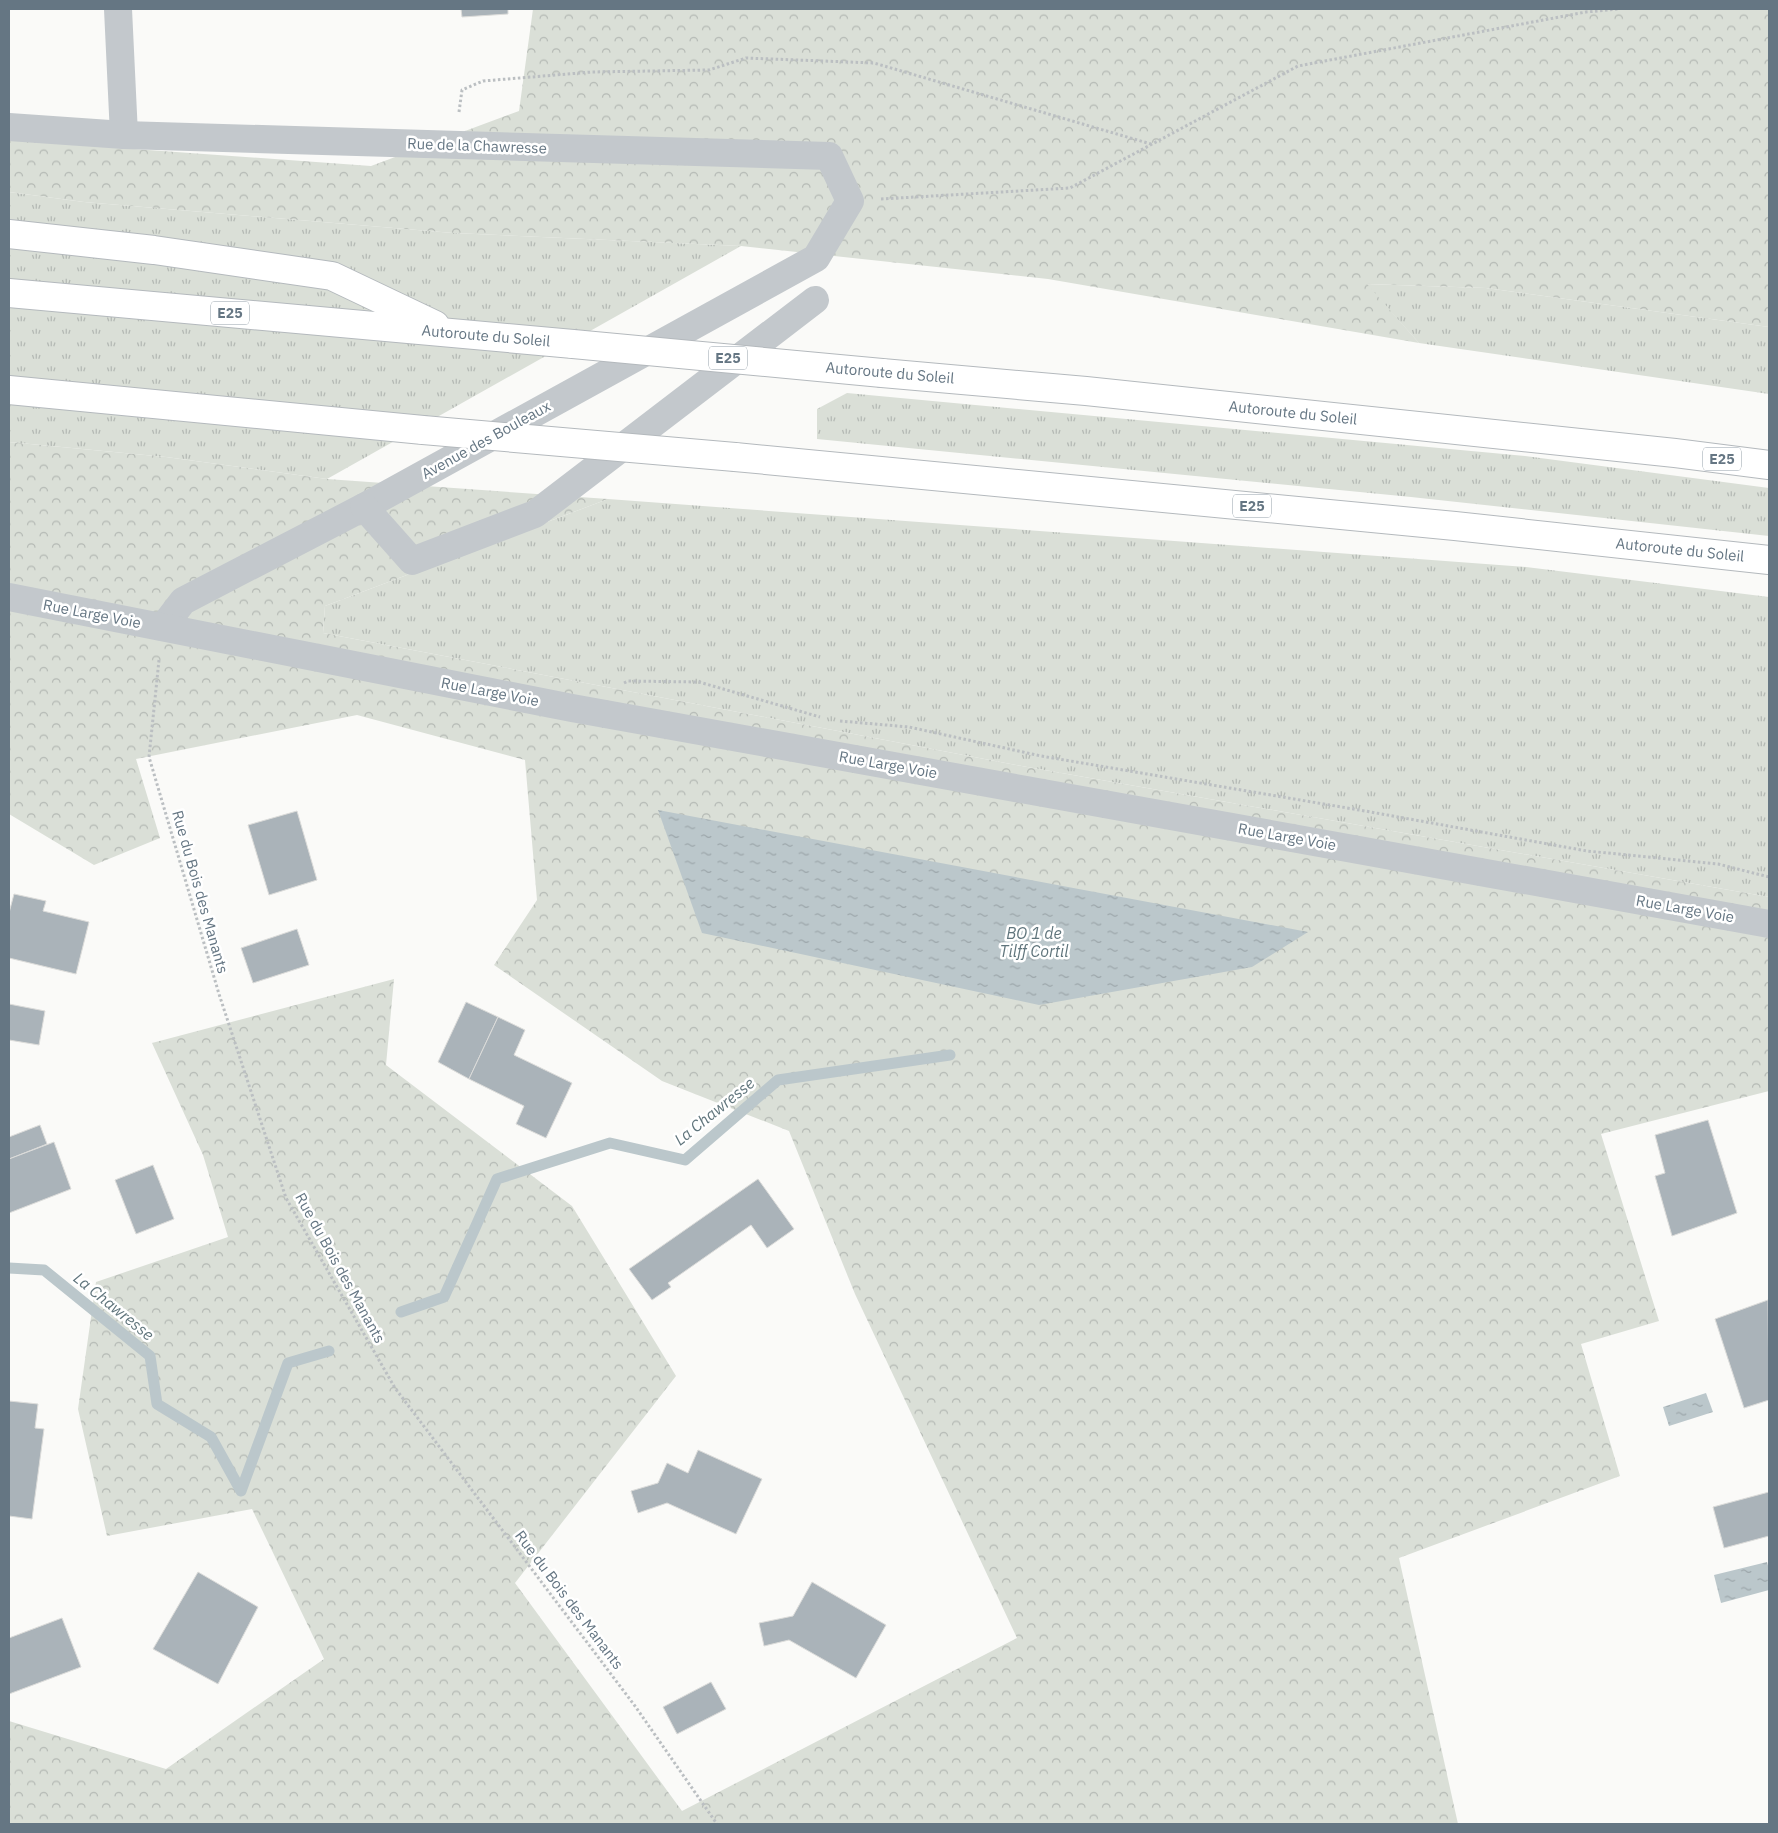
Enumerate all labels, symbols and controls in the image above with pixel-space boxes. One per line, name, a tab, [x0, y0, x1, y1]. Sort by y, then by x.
street label: Rue de la Chawresse	[407, 134, 547, 157]
road number: E25	[211, 302, 249, 324]
street label: Autoroute du Soleil	[421, 320, 551, 351]
road number: E25	[709, 346, 747, 369]
street label: Autoroute du Soleil	[825, 357, 955, 388]
street label: Avenue des Bouleaux	[418, 396, 554, 483]
street label: Autoroute du Soleil	[1228, 396, 1358, 429]
road number: E25	[1703, 448, 1741, 470]
road number: E25	[1233, 494, 1271, 518]
street label: Autoroute du Soleil	[1615, 533, 1745, 566]
street label: Rue Large Voie	[42, 595, 143, 632]
street label: Rue Large Voie	[440, 673, 541, 710]
street label: Rue Large Voie	[838, 747, 939, 782]
street label: Rue du Bois des Manants	[168, 808, 233, 976]
street label: Rue Large Voie	[1237, 819, 1338, 854]
street label: Rue Large Voie	[1635, 891, 1736, 926]
water label: BO 1 de Tilff Cortil	[1000, 923, 1069, 961]
water label: La Chawresse	[670, 1073, 758, 1149]
street label: Rue du Bois des Manants	[291, 1189, 390, 1346]
water label: La Chawresse	[70, 1268, 158, 1344]
street label: Rue du Bois des Manants	[511, 1526, 628, 1673]

